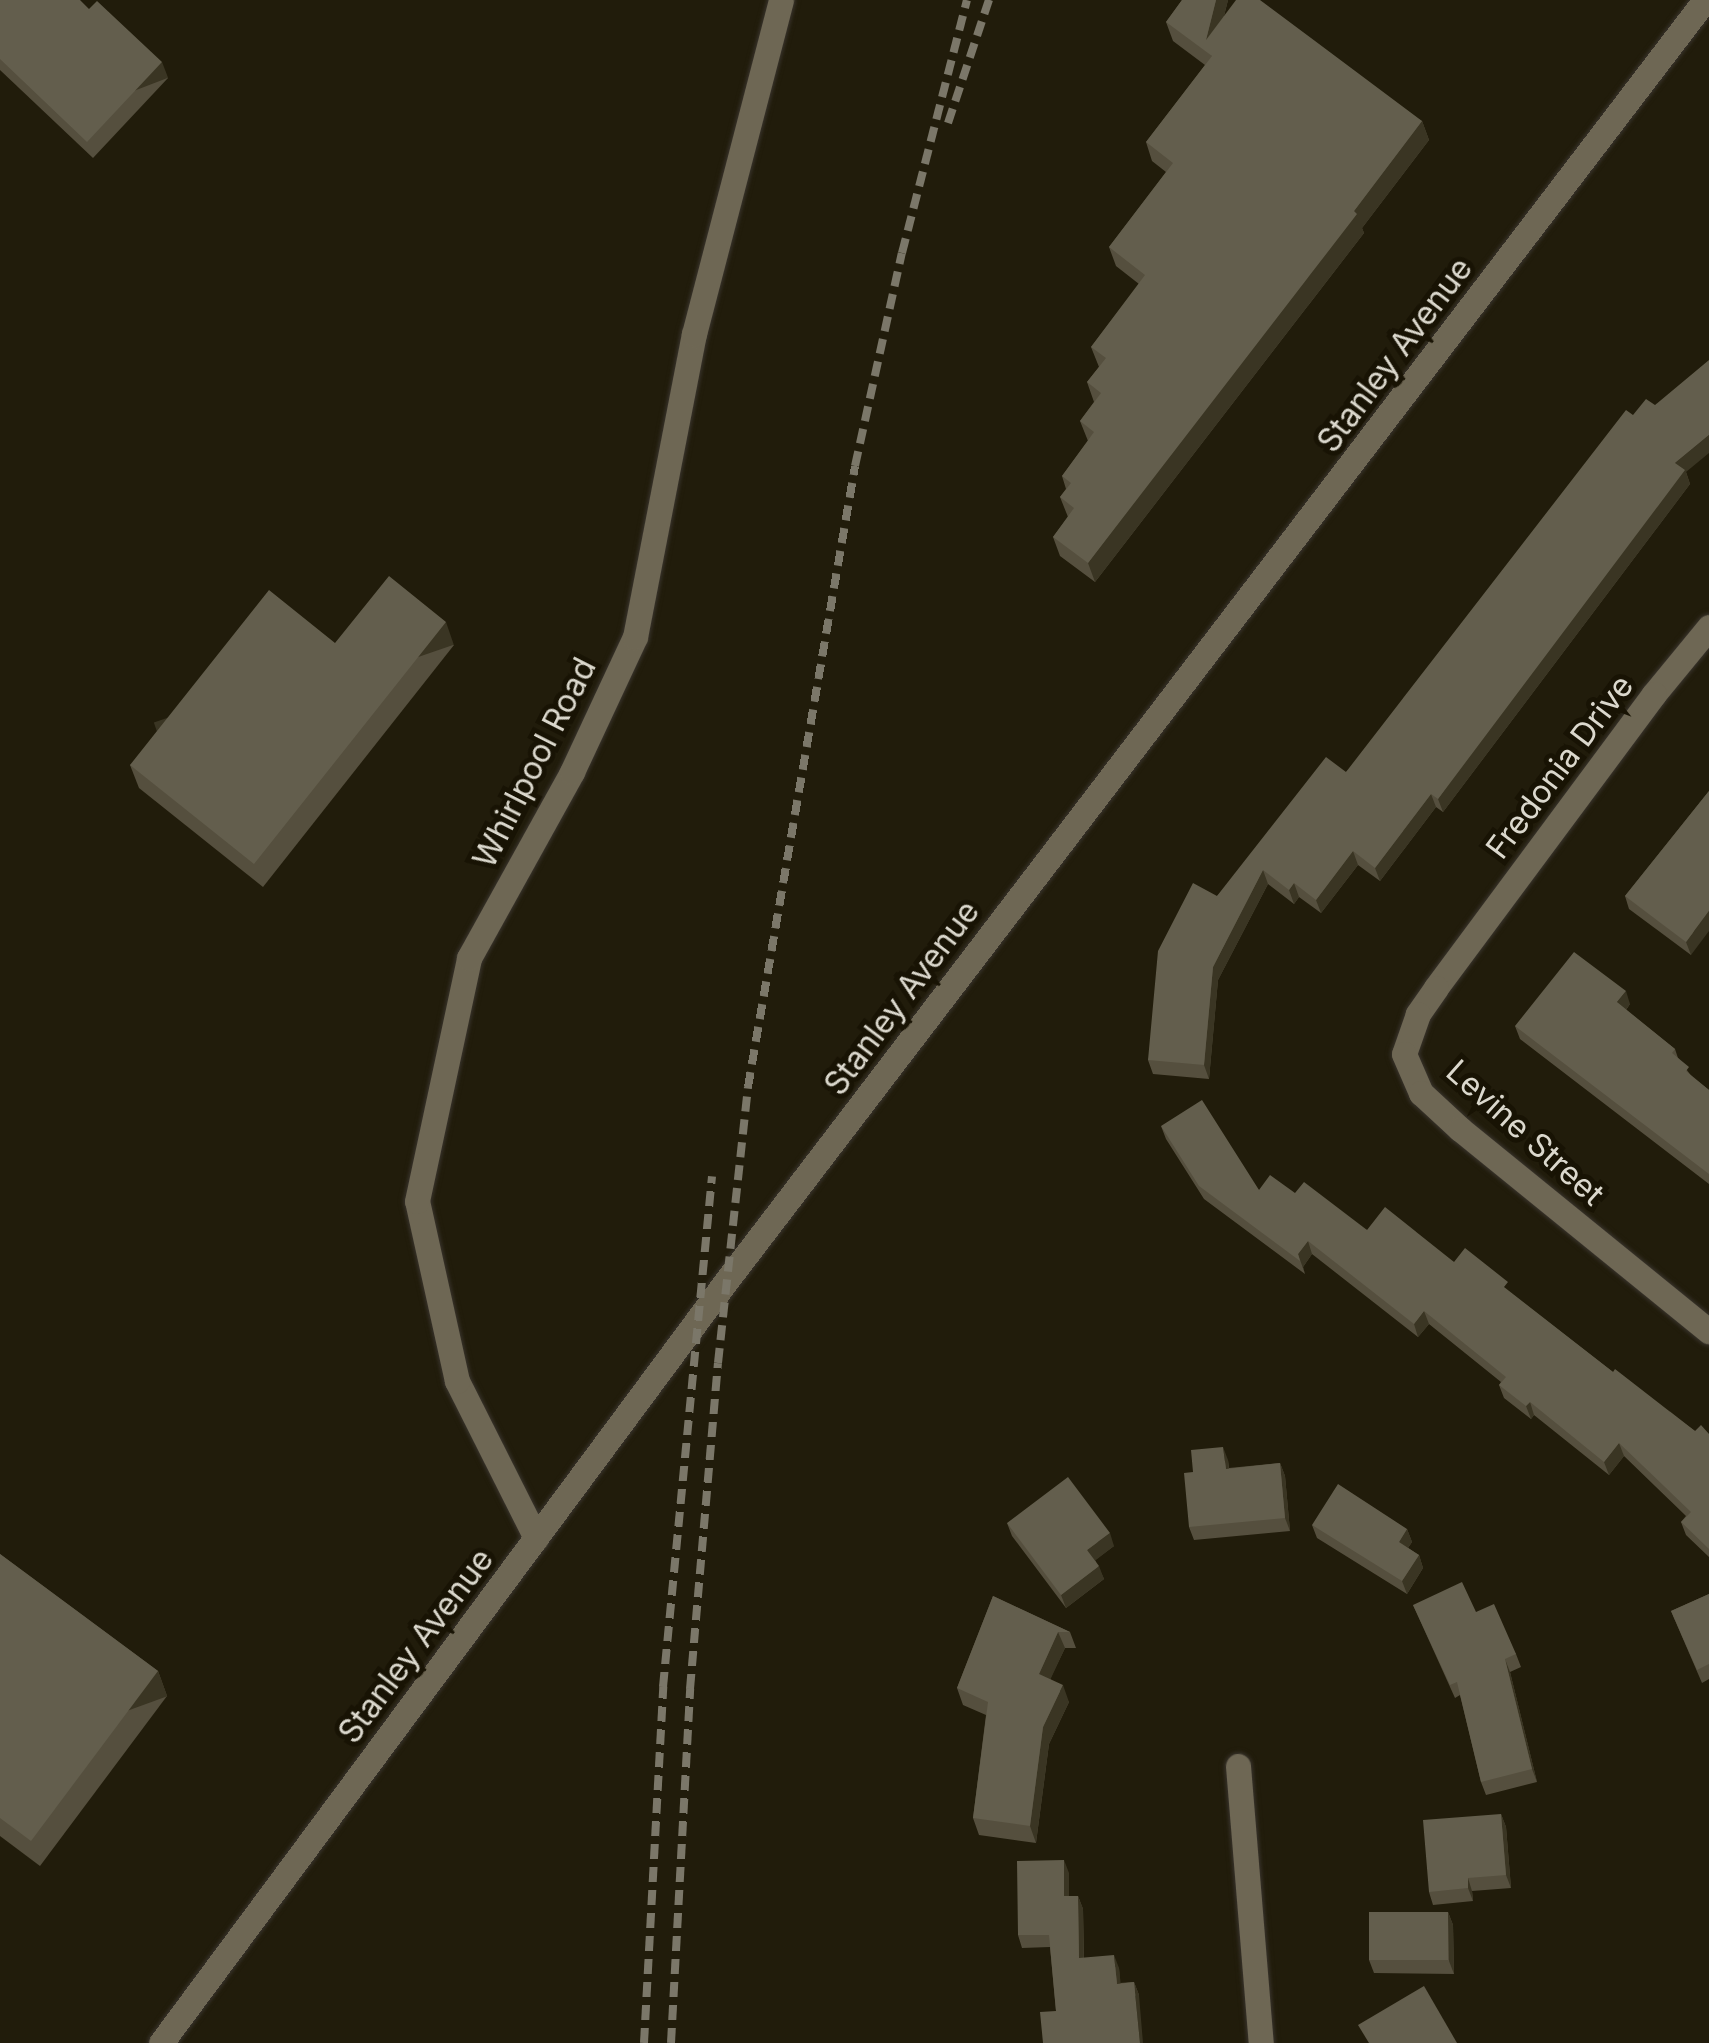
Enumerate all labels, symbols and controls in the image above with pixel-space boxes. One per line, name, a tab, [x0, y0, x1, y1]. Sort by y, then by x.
street label: Stanley Avenue	[1309, 250, 1481, 460]
street label: Whirlpool Road	[466, 652, 604, 874]
street label: Fredonia Drive	[1478, 668, 1642, 866]
street label: Stanley Avenue	[816, 893, 988, 1103]
street label: Levine Street	[1438, 1052, 1612, 1214]
street label: Stanley Avenue	[330, 1541, 502, 1751]

